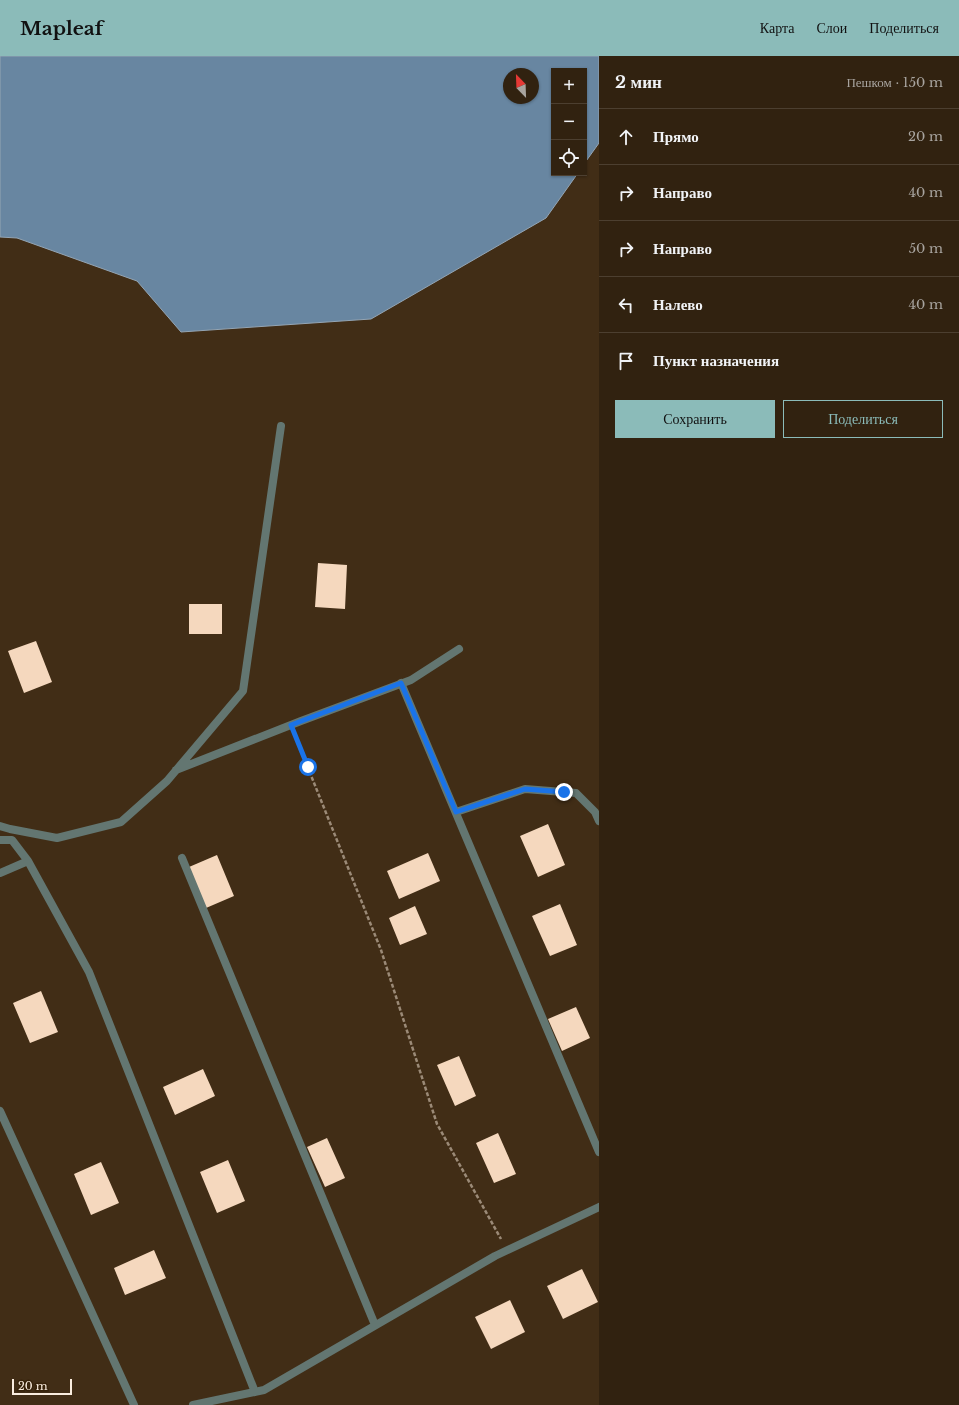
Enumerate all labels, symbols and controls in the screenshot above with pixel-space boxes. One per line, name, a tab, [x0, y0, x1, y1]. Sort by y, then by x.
text: Mapleaf	[20, 17, 103, 40]
text: Карта	[760, 19, 794, 37]
text: Слои	[816, 19, 847, 37]
text: Поделиться	[869, 19, 939, 37]
north arrow	[503, 68, 539, 104]
map controls	[551, 68, 587, 176]
button: +	[551, 68, 587, 104]
text: 2 мин	[615, 72, 662, 93]
text: Пешком · 150 m	[846, 74, 943, 91]
button: −	[551, 104, 587, 140]
icon: ahead	[615, 126, 637, 148]
text: Прямо	[653, 127, 699, 146]
text: 20 m	[908, 128, 943, 145]
button: locate	[551, 140, 587, 176]
icon: right	[615, 182, 637, 204]
text: Направо	[653, 183, 712, 202]
text: 40 m	[908, 184, 943, 201]
icon: right	[615, 238, 637, 260]
text: Направо	[653, 239, 712, 258]
text: 50 m	[909, 240, 943, 257]
icon: left	[615, 294, 637, 316]
text: Налево	[653, 295, 703, 314]
text: 40 m	[908, 296, 943, 313]
icon: arrive	[615, 350, 637, 372]
text: Пункт назначения	[653, 351, 779, 370]
button: Сохранить	[615, 400, 775, 438]
button: Поделиться	[783, 400, 943, 438]
route start	[299, 758, 317, 776]
route end	[555, 783, 573, 801]
scale bar	[12, 1377, 72, 1396]
text: 20 m	[18, 1379, 48, 1393]

